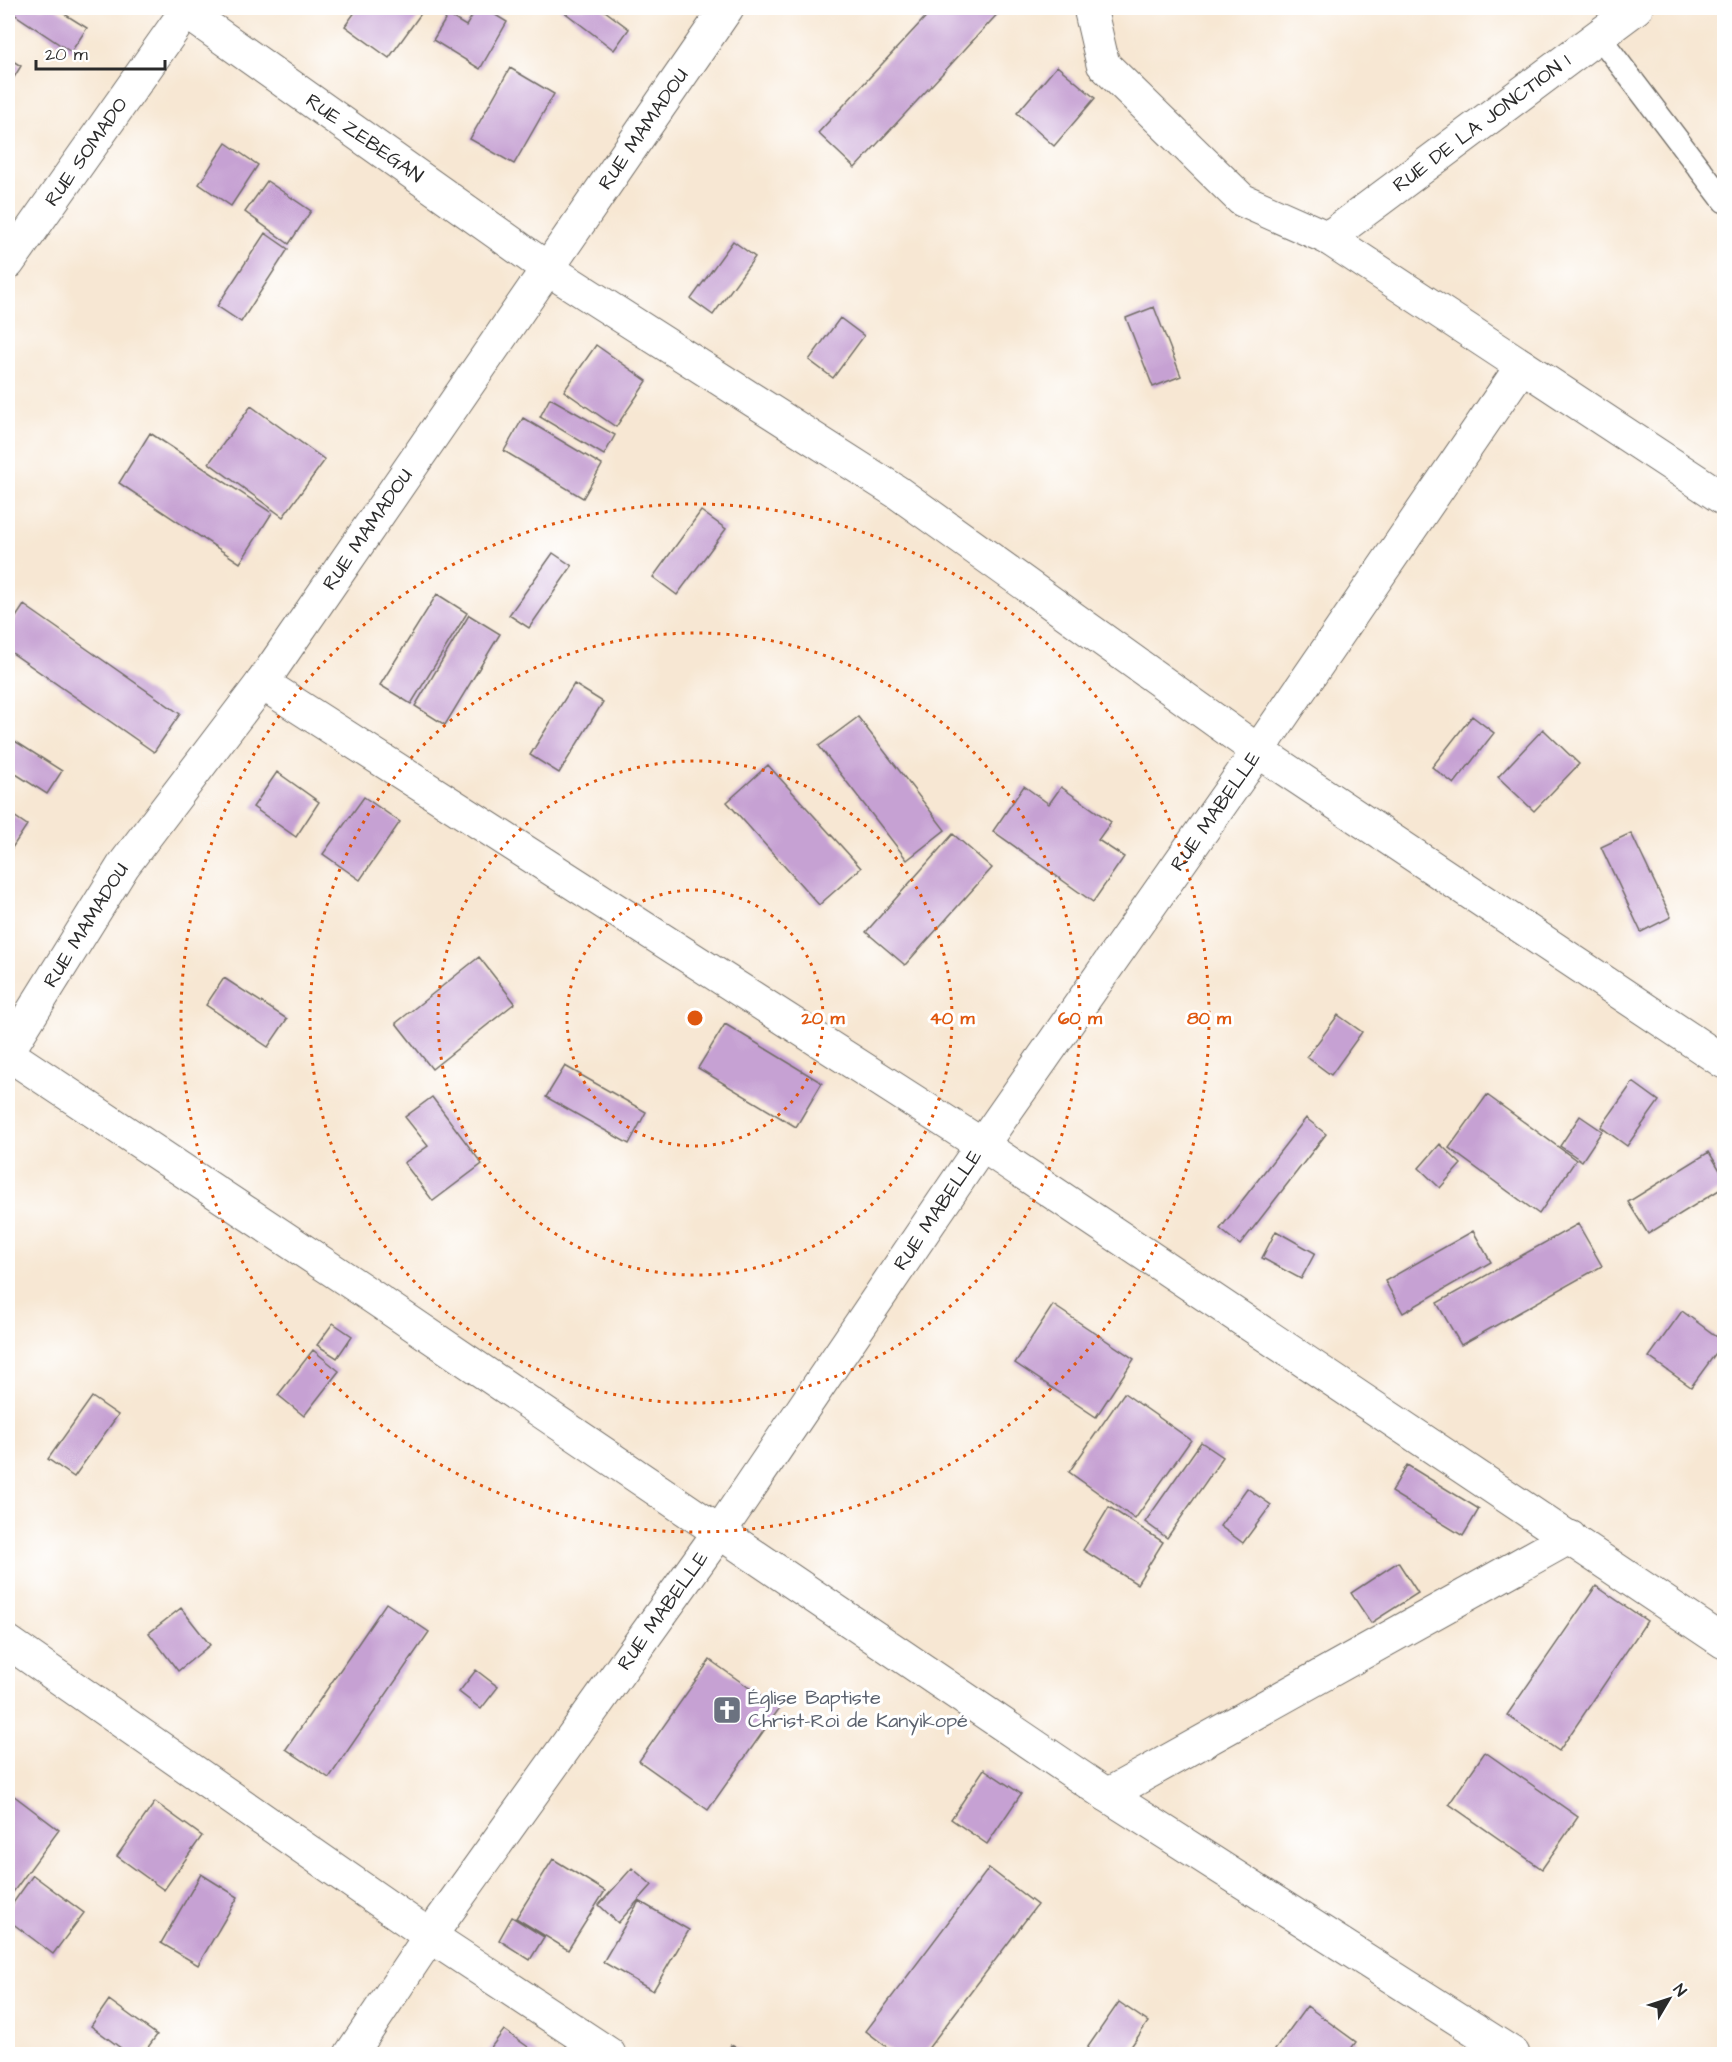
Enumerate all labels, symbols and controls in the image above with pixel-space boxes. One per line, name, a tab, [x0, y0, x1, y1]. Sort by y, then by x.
scale bar	[36, 33, 165, 71]
text: 20 m	[45, 42, 88, 67]
street label: RUE DE LA JONCTION 1	[1387, 47, 1577, 199]
street label: RUE MAMADOU	[592, 63, 695, 196]
street label: RUE ZEBEGAN	[300, 87, 429, 190]
street label: RUE SOMADO	[38, 92, 135, 212]
street label: RUE MAMADOU	[316, 463, 419, 596]
street label: RUE MABELLE	[1164, 746, 1268, 877]
street label: RUE MAMADOU	[37, 858, 135, 993]
text: 20 m	[801, 1006, 845, 1031]
text: 40 m	[930, 1006, 975, 1031]
text: 60 m	[1058, 1006, 1103, 1031]
text: 80 m	[1187, 1006, 1232, 1031]
centre of rings	[685, 1008, 705, 1028]
street label: RUE MABELLE	[887, 1144, 989, 1276]
street label: RUE MABELLE	[611, 1546, 715, 1676]
place label: Église Baptiste Christ-Roi de Kanyikopé	[748, 1684, 968, 1736]
church icon: Église Baptiste Christ-Roi de Kanyikopé	[711, 1694, 743, 1726]
north arrow	[1639, 1969, 1699, 2029]
text: N	[1668, 1979, 1692, 2001]

